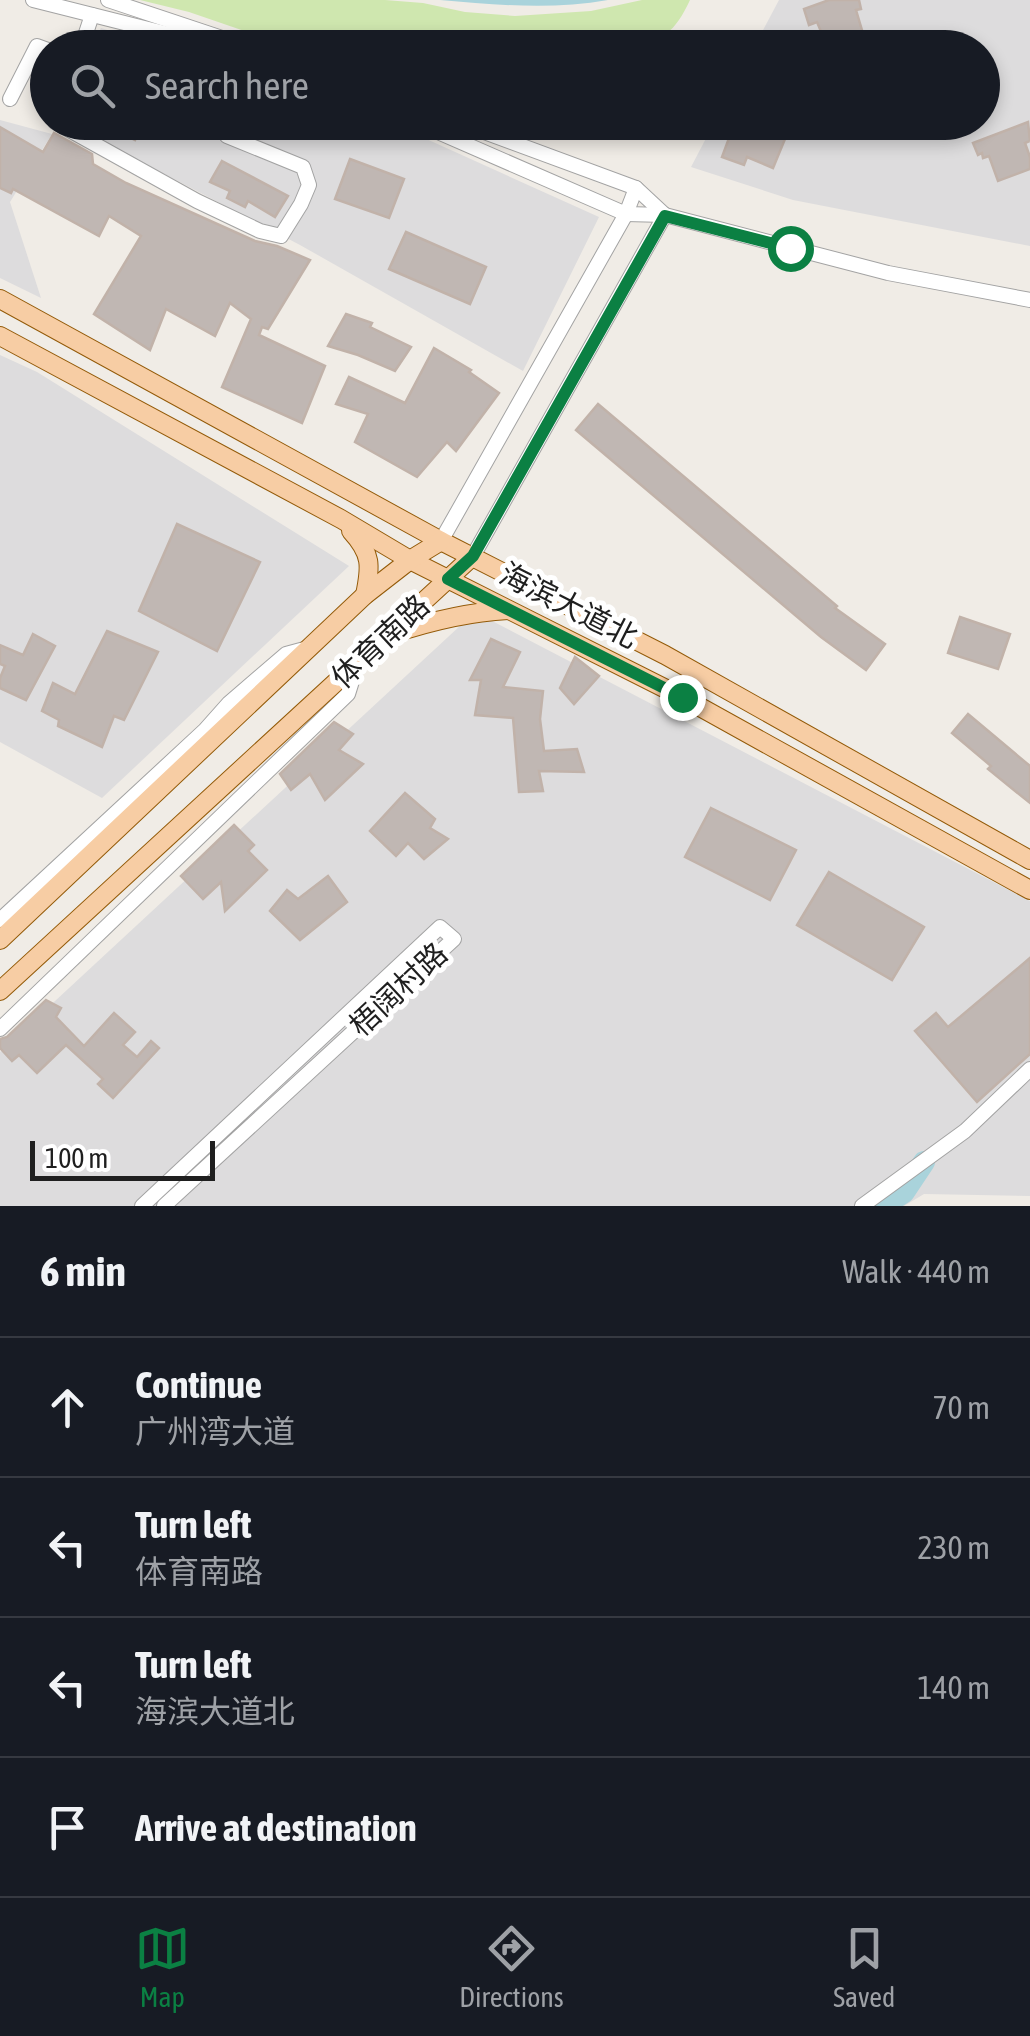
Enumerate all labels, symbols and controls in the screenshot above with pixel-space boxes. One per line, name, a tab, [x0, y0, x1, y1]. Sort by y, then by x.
search box	[30, 30, 1000, 140]
icon: search	[65, 58, 120, 113]
text: Search here	[145, 64, 309, 107]
route start	[768, 226, 814, 272]
street label: 海滨大道北	[494, 556, 644, 654]
street label: 体育南路	[325, 588, 435, 694]
route end	[660, 675, 706, 721]
street label: 梧阔村路	[343, 936, 453, 1042]
scale bar	[30, 1136, 215, 1180]
text: 100 m	[45, 1142, 108, 1174]
text: 6 min	[40, 1247, 126, 1295]
text: Walk · 440 m	[842, 1253, 990, 1290]
text: Continue	[135, 1363, 262, 1406]
icon: ahead	[40, 1380, 95, 1435]
text: 70 m	[932, 1389, 990, 1426]
text: 广州湾大道	[135, 1413, 295, 1450]
text: Turn left	[135, 1503, 251, 1546]
icon: left	[40, 1520, 95, 1575]
text: 230 m	[917, 1529, 990, 1566]
text: 体育南路	[135, 1553, 263, 1590]
text: Turn left	[135, 1643, 251, 1686]
icon: left	[40, 1660, 95, 1715]
text: 140 m	[917, 1669, 990, 1706]
text: 海滨大道北	[135, 1693, 295, 1730]
icon: arrive	[40, 1800, 95, 1855]
text: Arrive at destination	[135, 1806, 417, 1849]
tab: Map	[135, 1921, 190, 2013]
tab: Directions	[459, 1921, 564, 2013]
tab: Saved	[833, 1921, 895, 2013]

